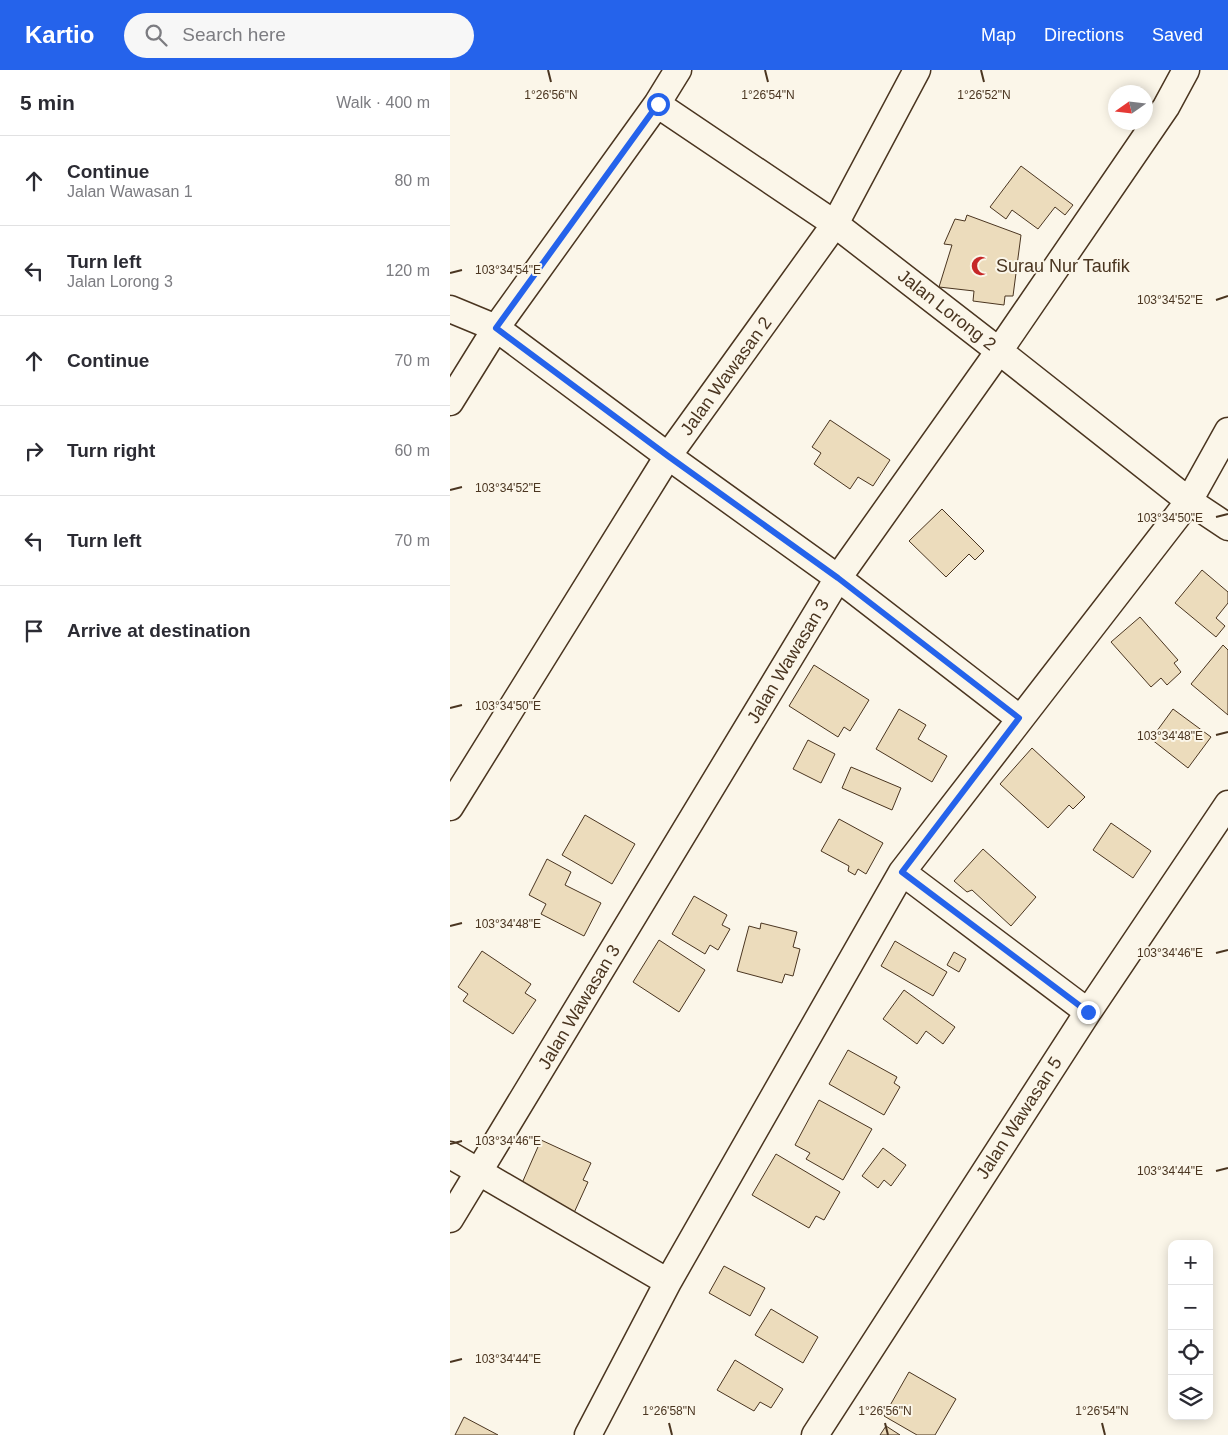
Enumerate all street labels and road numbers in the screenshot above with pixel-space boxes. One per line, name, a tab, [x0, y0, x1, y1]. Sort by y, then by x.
street label: Jalan Lorong 2	[894, 265, 1000, 355]
street label: Jalan Wawasan 2	[676, 313, 776, 439]
street label: Jalan Wawasan 3	[743, 595, 833, 727]
street label: Jalan Wawasan 3	[534, 941, 624, 1073]
street label: Jalan Wawasan 5	[972, 1053, 1066, 1183]

